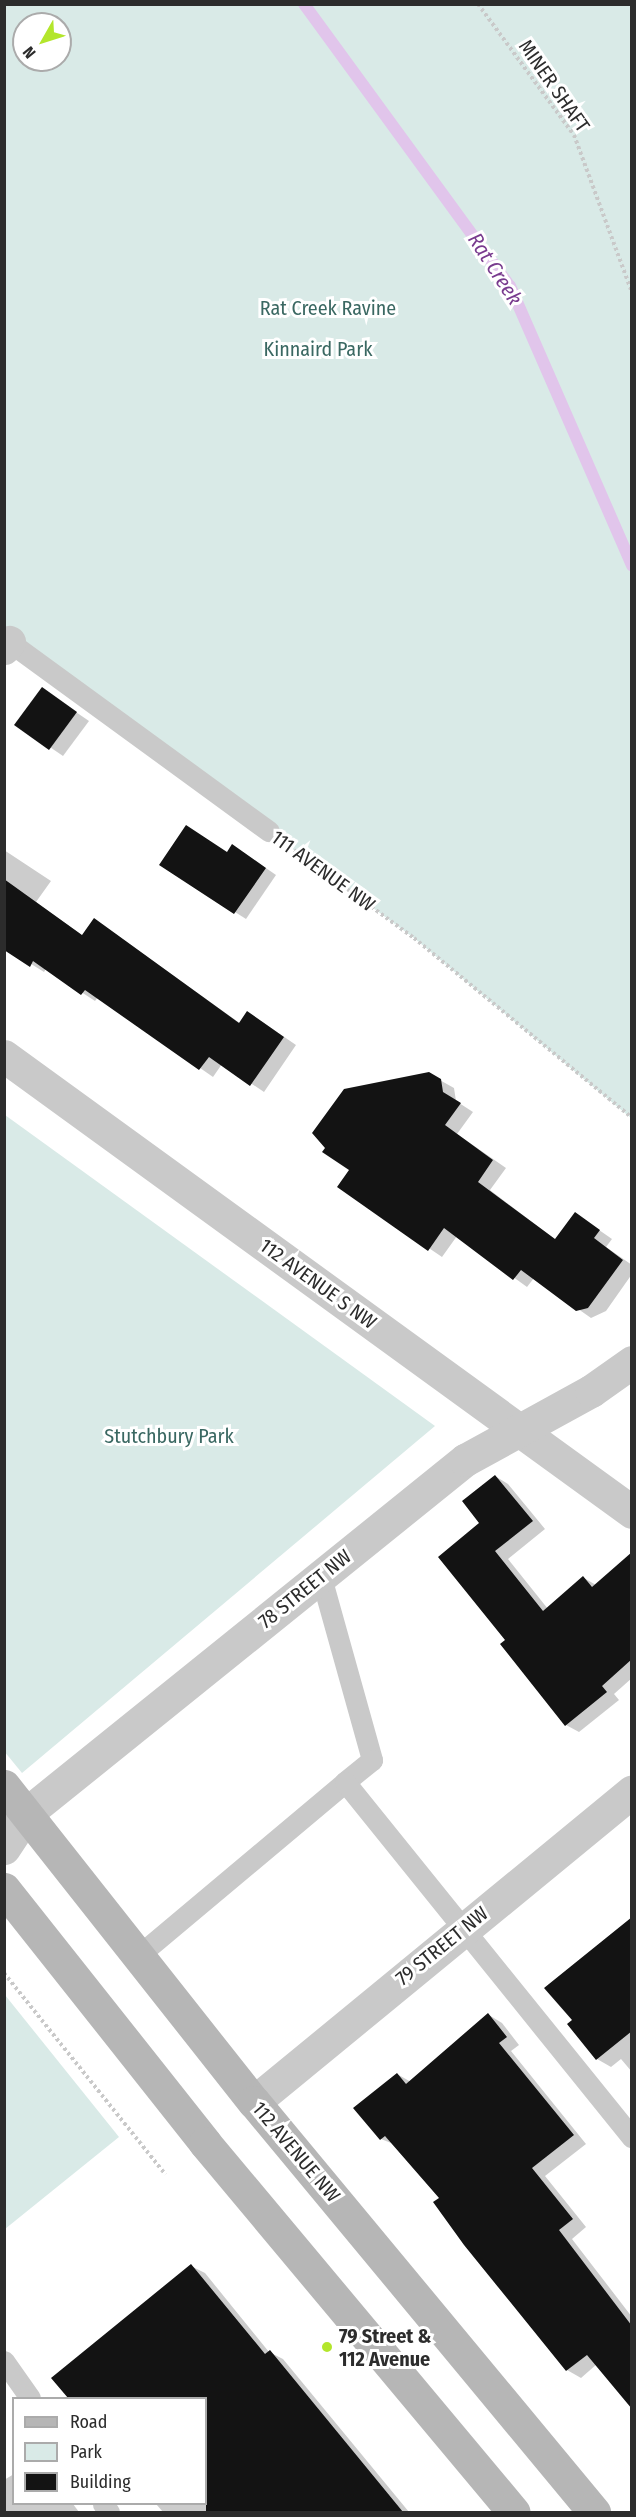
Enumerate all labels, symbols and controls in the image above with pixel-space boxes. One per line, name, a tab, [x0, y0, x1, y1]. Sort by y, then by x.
north arrow	[12, 12, 72, 72]
street label: MINER SHAFT	[513, 35, 595, 137]
text: N	[19, 43, 40, 62]
water label: Rat Creek	[462, 228, 528, 310]
park label: Rat Creek Ravine	[260, 296, 396, 320]
park label: Kinnaird Park	[264, 337, 372, 361]
street label: 111 AVENUE NW	[266, 825, 380, 917]
street label: 112 AVENUE S NW	[255, 1234, 381, 1334]
park label: Stutchbury Park	[104, 1424, 234, 1448]
street label: 78 STREET NW	[254, 1544, 356, 1634]
street label: 79 STREET NW	[391, 1902, 493, 1990]
street label: 112 AVENUE NW	[247, 2097, 345, 2207]
place label: 79 Street & 112 Avenue	[339, 2324, 431, 2371]
marker: 79 Street & 112 Avenue	[320, 2340, 334, 2354]
legend	[12, 2397, 207, 2505]
text: Road	[70, 2411, 107, 2433]
text: Park	[70, 2441, 102, 2463]
text: Building	[70, 2471, 131, 2493]

